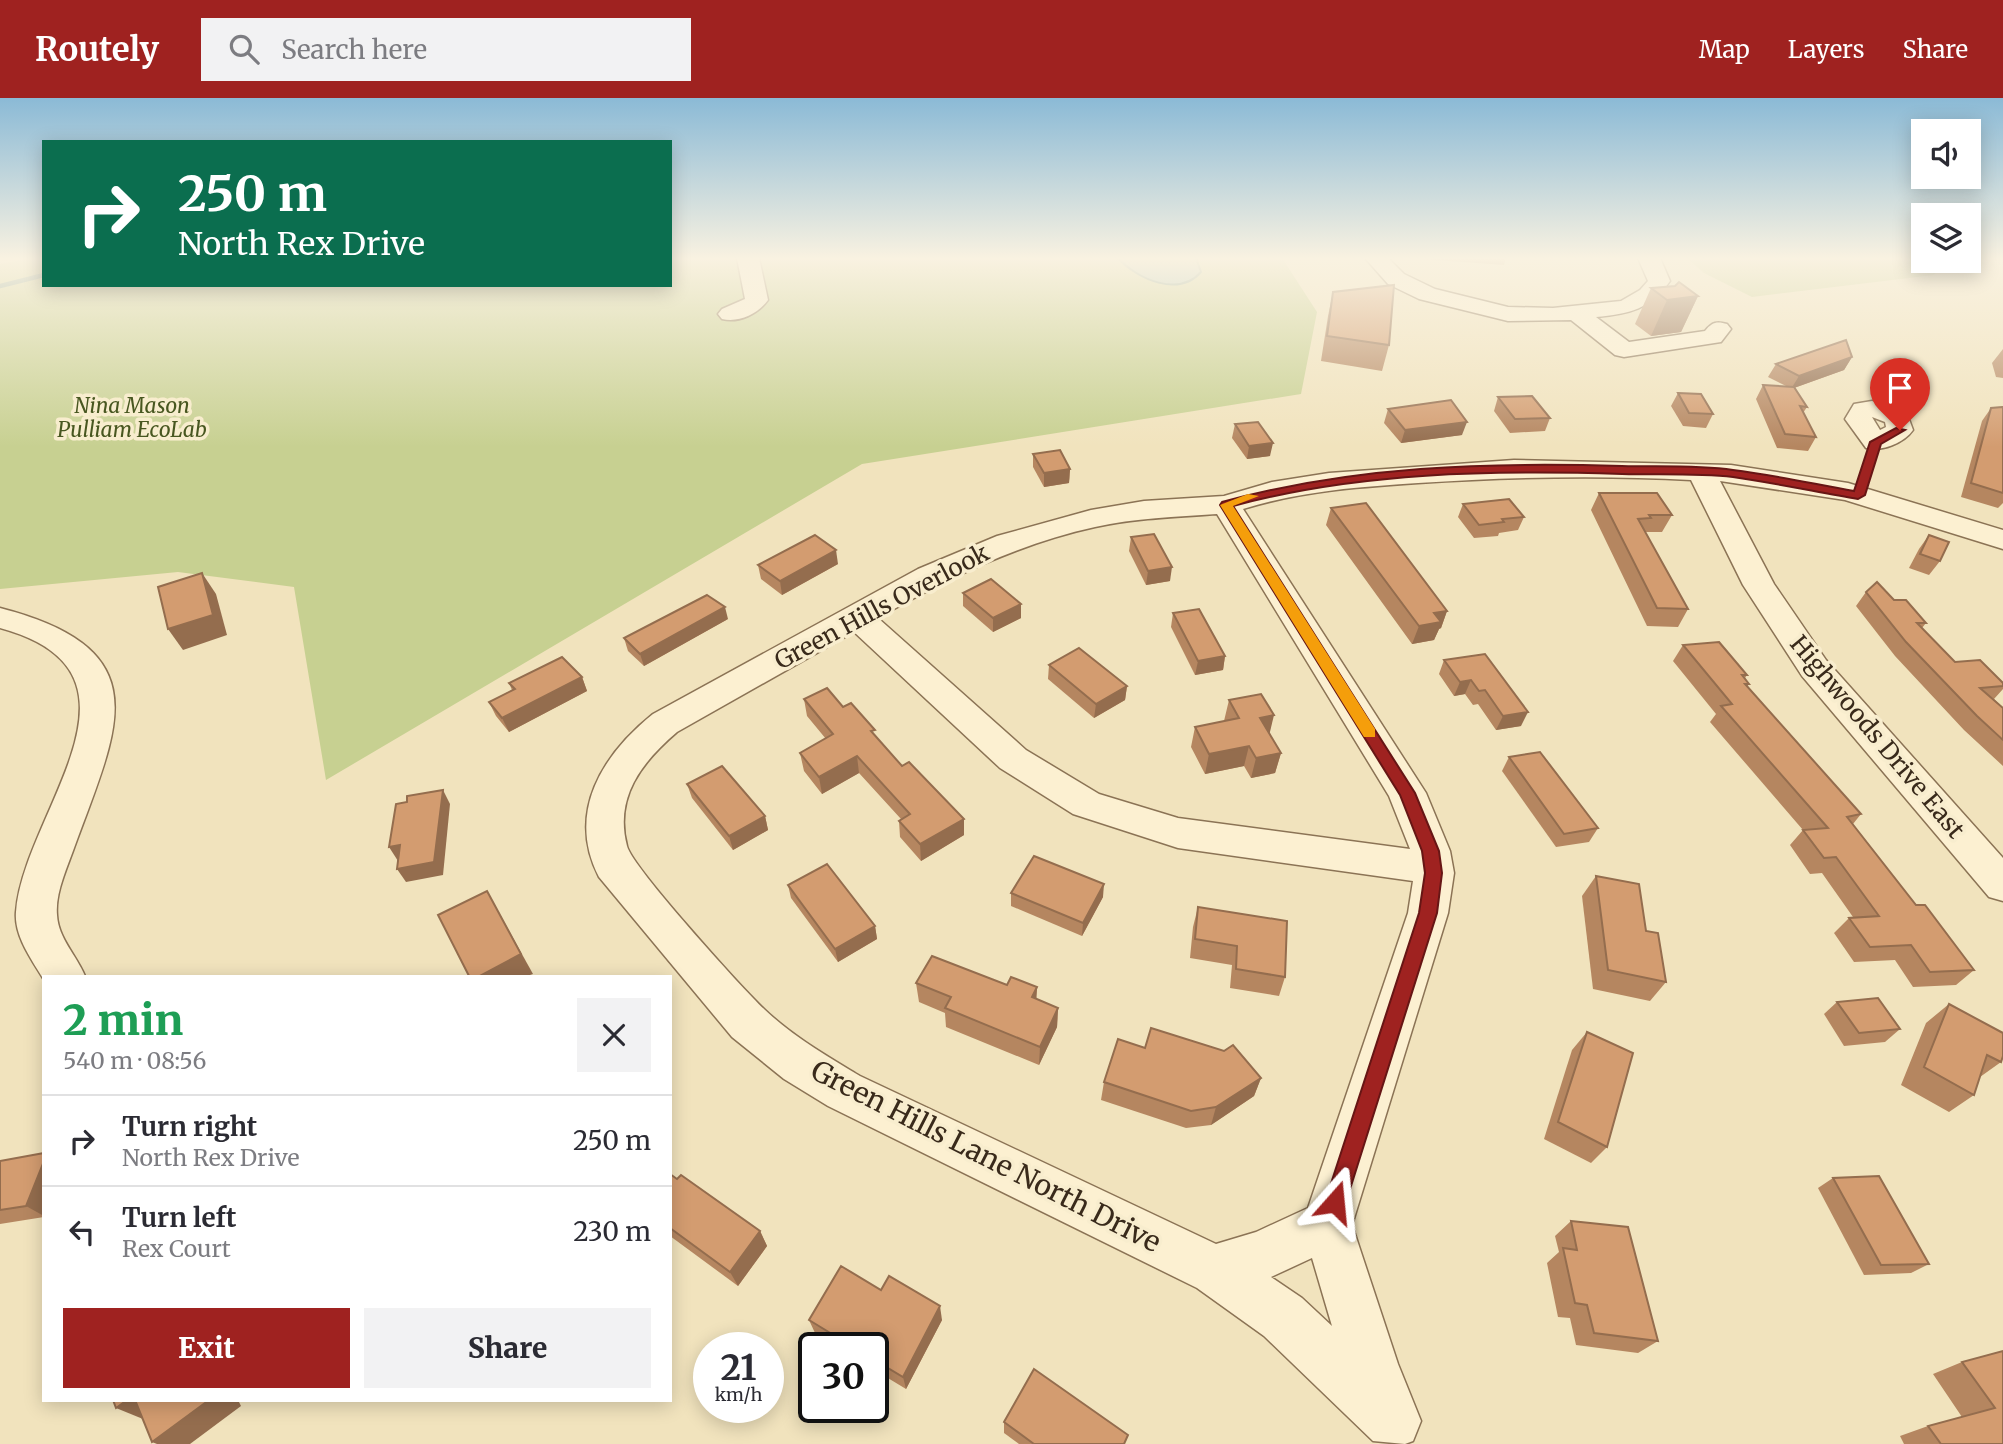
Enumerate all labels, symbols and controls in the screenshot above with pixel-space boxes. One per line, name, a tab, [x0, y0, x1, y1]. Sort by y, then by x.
search box	[201, 18, 691, 81]
text: Routely	[35, 29, 159, 70]
icon: search	[225, 30, 263, 68]
text: Search here	[281, 33, 427, 66]
text: Map	[1699, 34, 1750, 65]
text: Layers	[1788, 34, 1864, 65]
text: Share	[1902, 34, 1968, 65]
map controls	[1911, 119, 1981, 273]
button: sound	[1911, 119, 1981, 189]
text: 250 m	[178, 163, 327, 224]
icon: right	[63, 168, 154, 259]
button: layers	[1911, 203, 1981, 273]
text: North Rex Drive	[178, 224, 425, 264]
pin	[1870, 358, 1930, 430]
icon: arrive	[1881, 369, 1919, 407]
park label: Nina Mason Pulliam EcoLab	[57, 392, 207, 443]
street label: Green Hills Overlook	[769, 537, 995, 676]
street label: Highwoods Drive East	[1783, 629, 1972, 845]
text: 2 min	[63, 994, 183, 1046]
button: close	[577, 998, 651, 1072]
text: 540 m · 08:56	[63, 1046, 206, 1075]
street label: Green Hills Lane North Drive	[805, 1052, 1167, 1260]
text: Turn right	[122, 1110, 257, 1143]
icon: right	[63, 1122, 101, 1160]
text: 250 m	[573, 1124, 651, 1157]
text: North Rex Drive	[122, 1143, 299, 1172]
position arrow	[1298, 1165, 1372, 1239]
text: Turn left	[122, 1201, 236, 1234]
icon: left	[63, 1213, 101, 1251]
text: 230 m	[573, 1215, 651, 1248]
text: Rex Court	[122, 1234, 231, 1263]
button: Exit	[63, 1308, 350, 1388]
button: Share	[364, 1308, 651, 1388]
speed limit sign: 30	[798, 1332, 889, 1423]
text: 21	[721, 1346, 756, 1390]
text: km/h	[715, 1383, 762, 1406]

